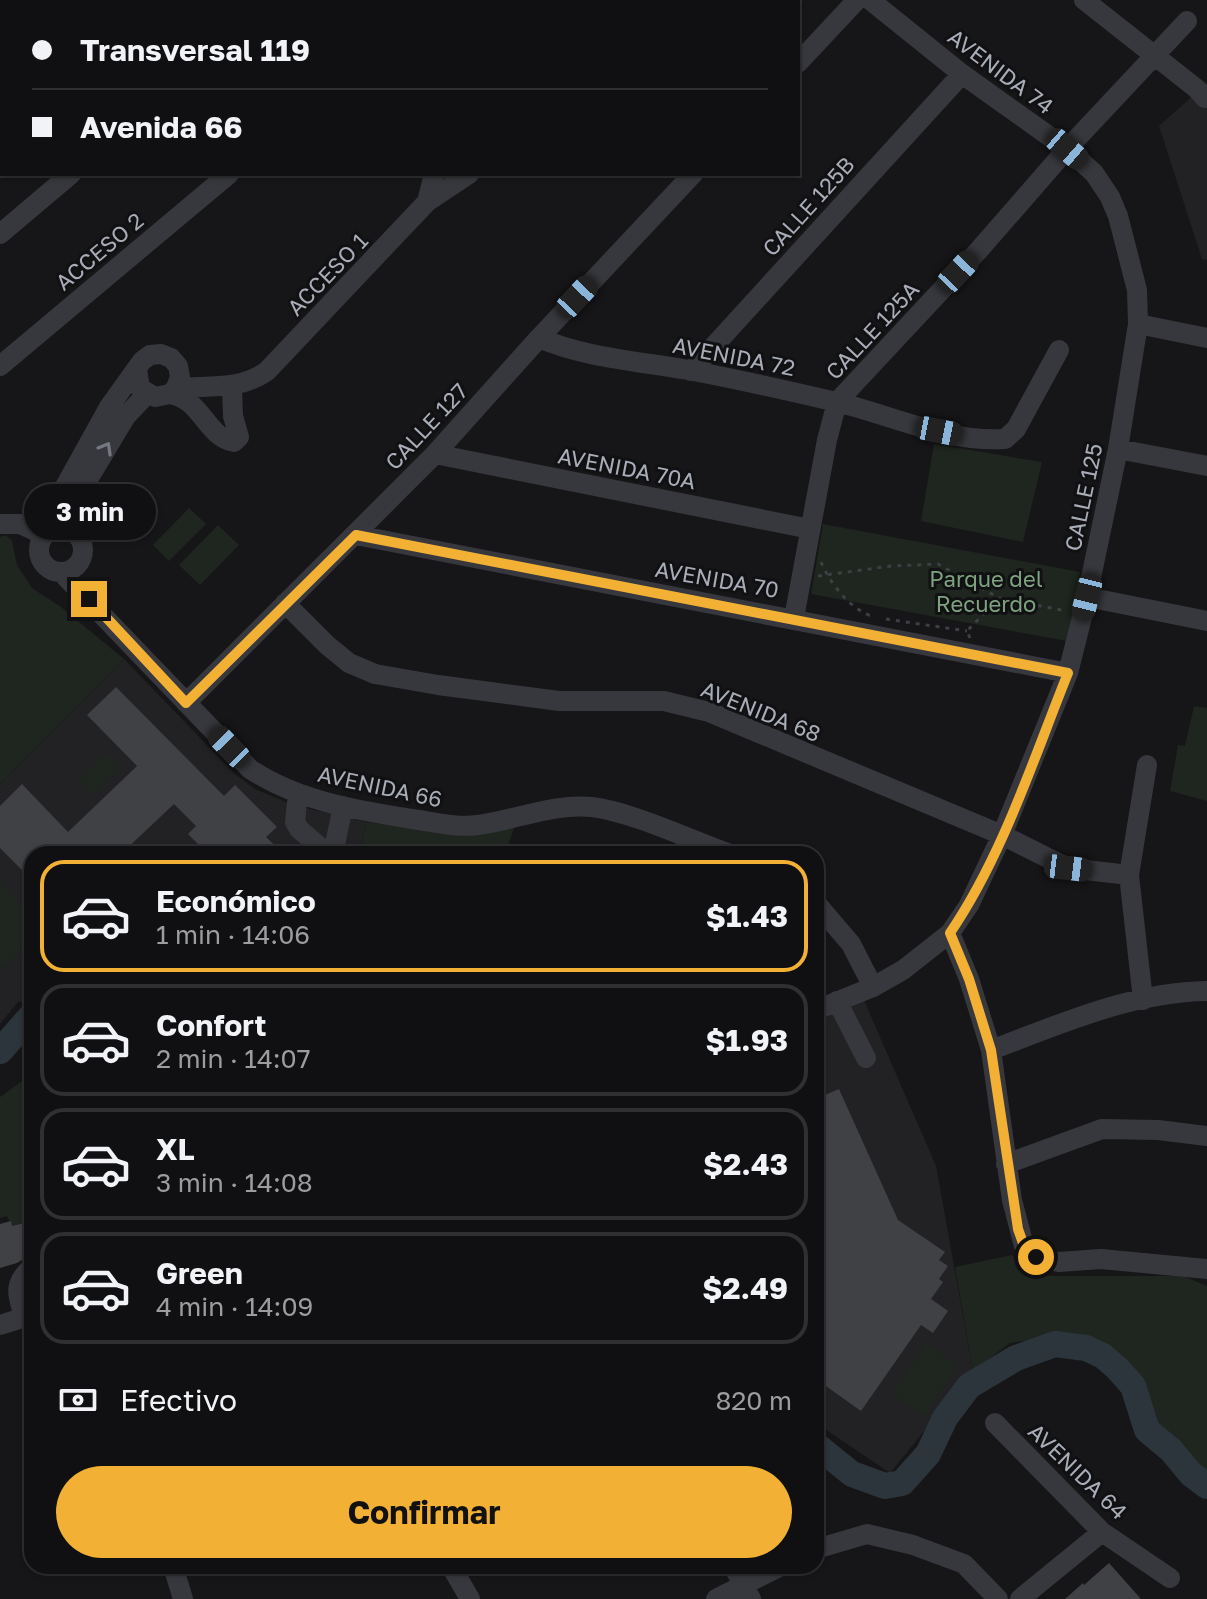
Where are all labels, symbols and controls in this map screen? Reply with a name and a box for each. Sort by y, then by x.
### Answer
street label: AVENIDA 74 [943,23,1059,119]
text: Transversal 119 [80,32,310,68]
text: Avenida 66 [80,109,243,145]
car [1041,124,1093,174]
street label: CALLE 125B [756,151,860,261]
street label: ACCESO 2 [50,207,148,295]
street label: ACCESO 1 [281,227,373,321]
car [933,246,983,298]
car [552,271,602,323]
street label: CALLE 125A [820,275,924,385]
street label: AVENIDA 72 [670,331,798,381]
street label: CALLE 127 [379,377,473,475]
car [913,415,965,447]
street label: AVENIDA 70A [556,441,698,495]
street label: CALLE 125 [1058,441,1108,553]
one-way arrow [96,442,112,457]
callout: 3 min [23,483,155,539]
text: 3 min [56,496,124,527]
street label: AVENIDA 70 [653,555,781,603]
park label: Parque del Recuerdo [929,565,1043,617]
car [1070,571,1104,623]
route end [71,581,107,617]
street label: AVENIDA 68 [697,675,825,747]
car [204,721,254,773]
street label: AVENIDA 66 [315,760,445,812]
car [1043,853,1093,883]
icon: car [60,880,132,952]
text: Económico [156,883,316,919]
text: $1.43 [706,898,788,934]
text: 1 min · 14:06 [156,919,310,950]
icon: car [60,1004,132,1076]
text: Confort [156,1007,267,1043]
text: $1.93 [706,1022,788,1058]
text: 2 min · 14:07 [156,1043,311,1074]
icon: car [60,1128,132,1200]
text: XL [156,1131,195,1167]
text: $2.43 [703,1146,788,1182]
text: 3 min · 14:08 [156,1167,313,1198]
route start [1018,1239,1054,1275]
icon: car [60,1252,132,1324]
text: Green [156,1255,243,1291]
text: $2.49 [702,1270,788,1306]
text: 4 min · 14:09 [156,1291,313,1322]
icon: cash [56,1378,100,1422]
text: Efectivo [120,1382,237,1418]
text: 820 m [715,1385,792,1416]
street label: AVENIDA 64 [1023,1417,1133,1525]
button: Confirmar [56,1466,792,1558]

